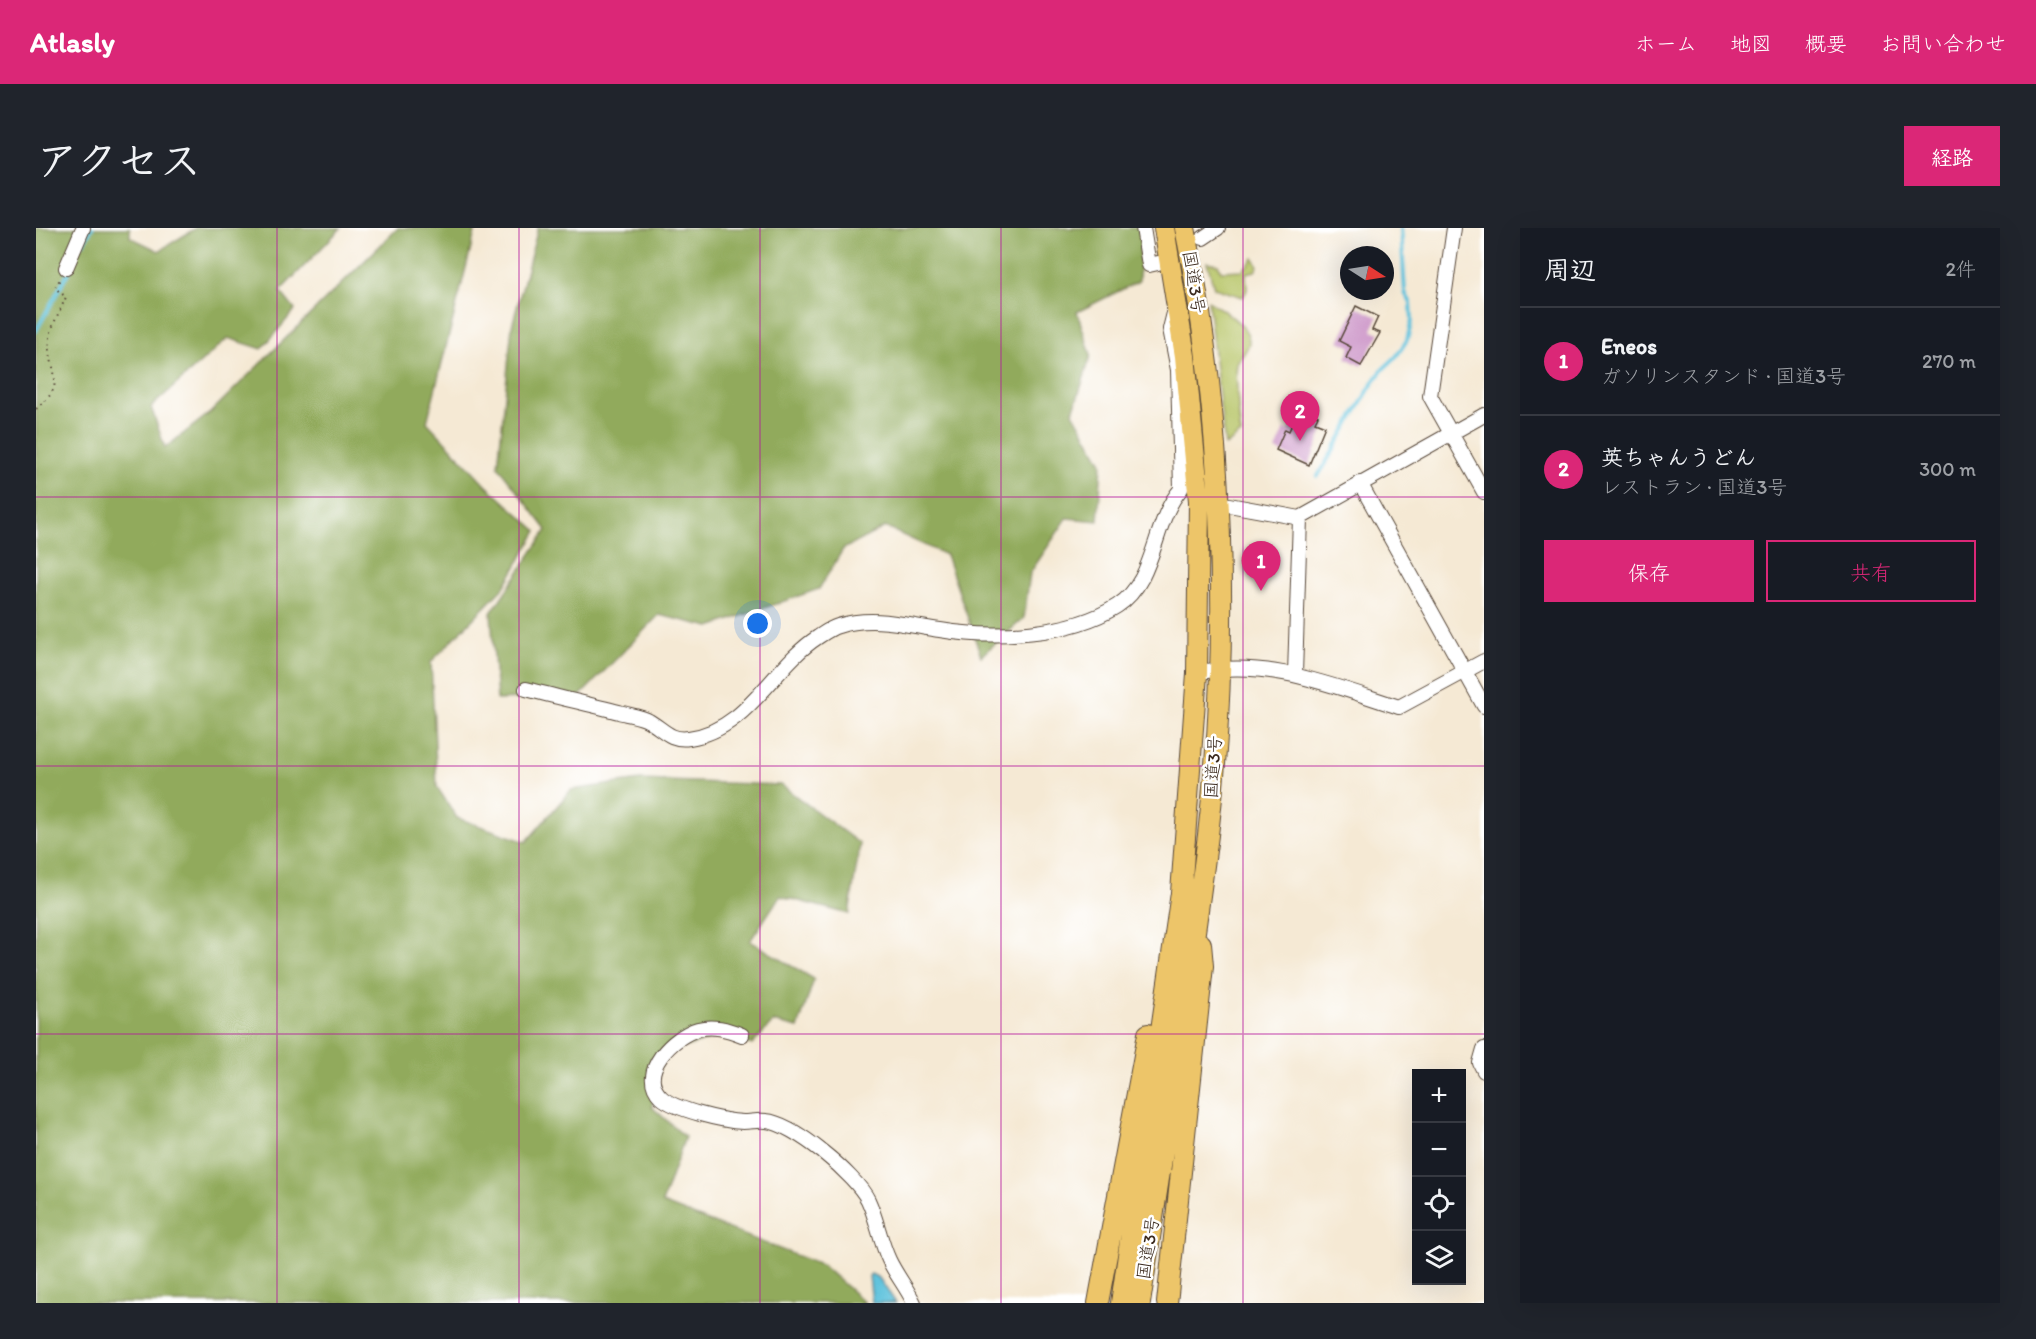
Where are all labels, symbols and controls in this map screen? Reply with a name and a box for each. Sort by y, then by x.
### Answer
text: Atlasly [30,25,115,59]
text: ホーム [1635,31,1697,56]
text: 地図 [1730,31,1772,56]
text: 概要 [1805,31,1847,56]
text: お問い合わせ [1880,31,2006,56]
button: 経路 [1904,126,2000,186]
text: アクセス [36,135,201,186]
north arrow [1340,246,1394,300]
street label: 国道3号 [1178,249,1210,315]
text: 周辺 [1544,254,1596,286]
text: 2件 [1945,257,1976,281]
text: Eneos [1601,333,1657,360]
text: 1 [1559,349,1568,373]
text: 270 m [1922,349,1976,373]
text: ガソリンスタンド · 国道3号 [1601,364,1846,388]
pin: 2 [1280,392,1320,441]
text: 英ちゃんうどん [1601,444,1756,471]
text: 2 [1558,457,1569,481]
text: 300 m [1919,457,1976,481]
text: レストラン · 国道3号 [1601,475,1787,499]
button: 保存 [1544,540,1754,602]
button: 共有 [1766,540,1976,602]
pin: 1 [1242,542,1280,591]
your location [743,609,772,638]
street label: 国道3号 [1200,734,1226,800]
map controls [1412,1069,1466,1285]
button: + [1412,1069,1466,1123]
button: − [1412,1123,1466,1177]
button: locate [1412,1177,1466,1231]
street label: 国道3号 [1132,1215,1164,1281]
button: layers [1412,1231,1466,1285]

